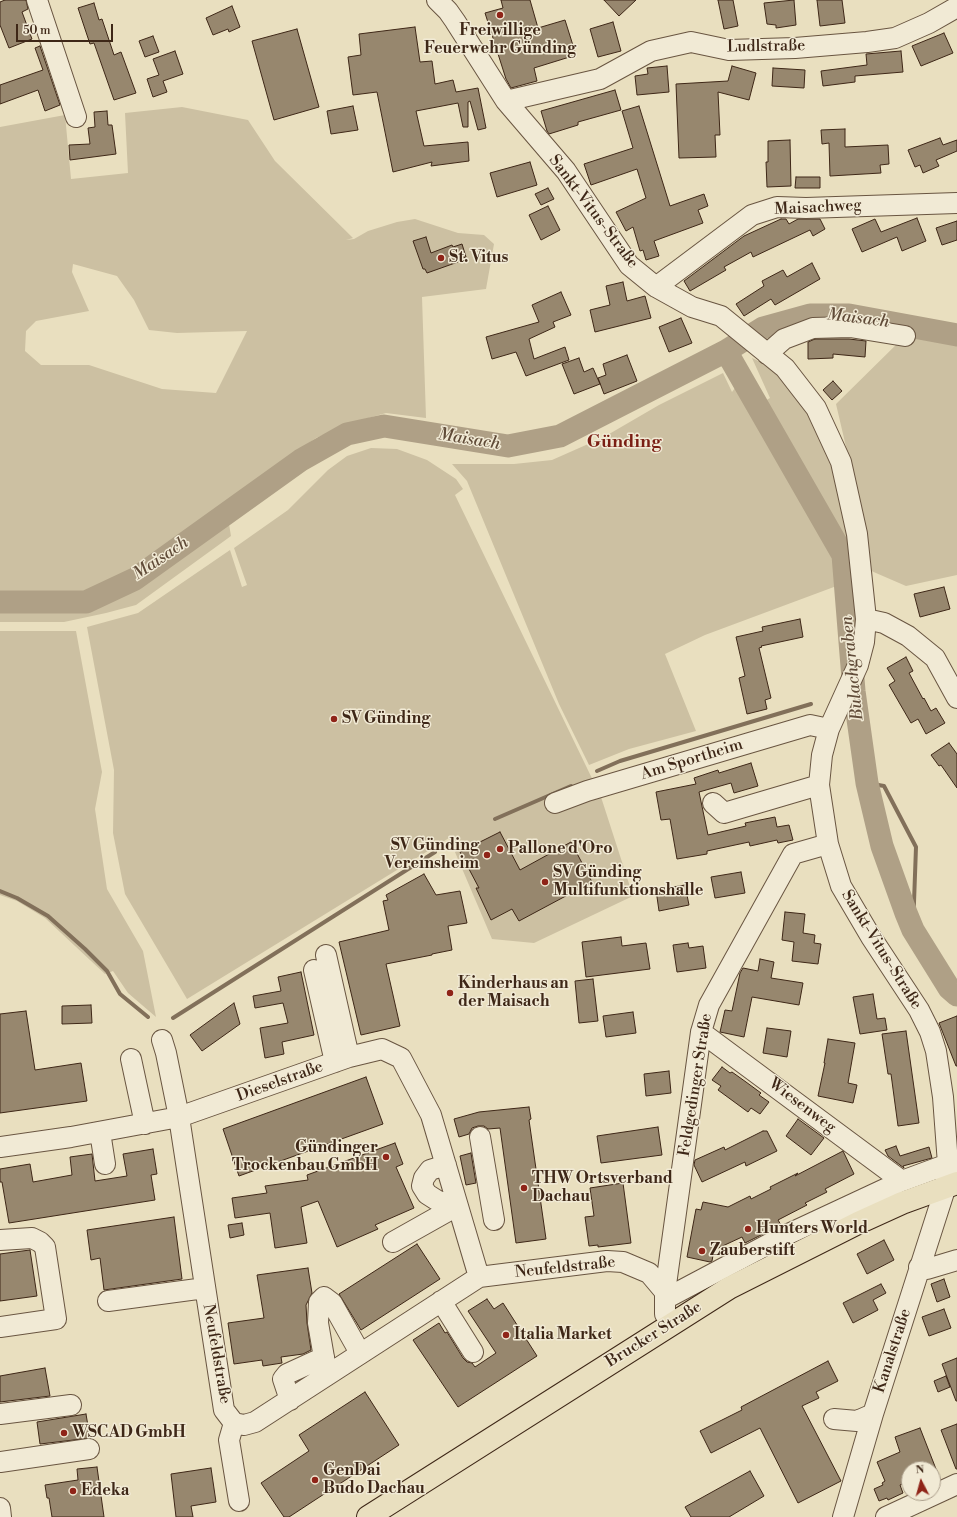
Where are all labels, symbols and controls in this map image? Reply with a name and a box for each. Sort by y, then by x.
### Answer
marker: Freiwillige Feuerwehr Günding [495,10,505,20]
scale bar [18,16,115,42]
place label: Freiwillige Feuerwehr Günding [424,21,576,59]
text: 50 m [23,23,51,38]
street label: Ludlstraße [727,37,805,57]
street label: Sankt-Vitus-Straße [544,152,642,272]
street label: Maisachweg [774,196,862,220]
place label: St. Vitus [449,248,508,268]
marker: St. Vitus [436,253,446,263]
water label: Maisach [826,305,890,333]
water label: Maisach [436,425,502,455]
district label: Günding [587,432,661,454]
water label: Maisach [129,533,193,585]
water label: Bulachgraben [837,615,869,721]
place label: SV Günding [342,709,430,729]
marker: SV Günding [329,714,339,724]
street label: Am Sportheim [639,735,745,785]
place label: SV Günding Vereinsheim [384,836,479,874]
place label: Pallone d'Oro [508,839,613,859]
marker: Pallone d'Oro [495,844,505,854]
marker: SV Günding Vereinsheim [482,850,492,860]
place label: SV Günding Multifunktionshalle [553,863,703,901]
marker: SV Günding Multifunktionshalle [540,877,550,887]
street label: Sankt-Vitus-Straße [837,887,925,1013]
place label: Kinderhaus an der Maisach [458,974,569,1012]
marker: Kinderhaus an der Maisach [445,988,455,998]
street label: Feldgedinger Straße [675,1012,717,1158]
street label: Dieselstraße [234,1058,326,1106]
street label: Wiesenweg [765,1075,839,1137]
place label: Gündinger Trockenbau GmbH [232,1138,378,1176]
marker: Gündinger Trockenbau GmbH [381,1152,391,1162]
place label: THW Ortsverband Dachau [532,1169,673,1207]
marker: THW Ortsverband Dachau [519,1183,529,1193]
place label: Hunters World [756,1219,868,1239]
marker: Hunters World [743,1224,753,1234]
place label: Zauberstift [710,1241,795,1261]
marker: Zauberstift [697,1246,707,1256]
street label: Neufeldstraße [514,1253,616,1283]
street label: Brucker Straße [603,1298,705,1372]
street label: Neufeldstraße [198,1303,234,1405]
street label: Kanalstraße [870,1306,916,1396]
place label: Italia Market [514,1325,612,1345]
marker: Italia Market [501,1330,511,1340]
place label: WSCAD GmbH [72,1423,186,1443]
marker: WSCAD GmbH [59,1428,69,1438]
place label: GenDai Budo Dachau [323,1461,425,1499]
north arrow [901,1461,941,1501]
text: N [915,1463,925,1477]
marker: GenDai Budo Dachau [310,1475,320,1485]
place label: Edeka [81,1481,130,1501]
marker: Edeka [68,1486,78,1496]

